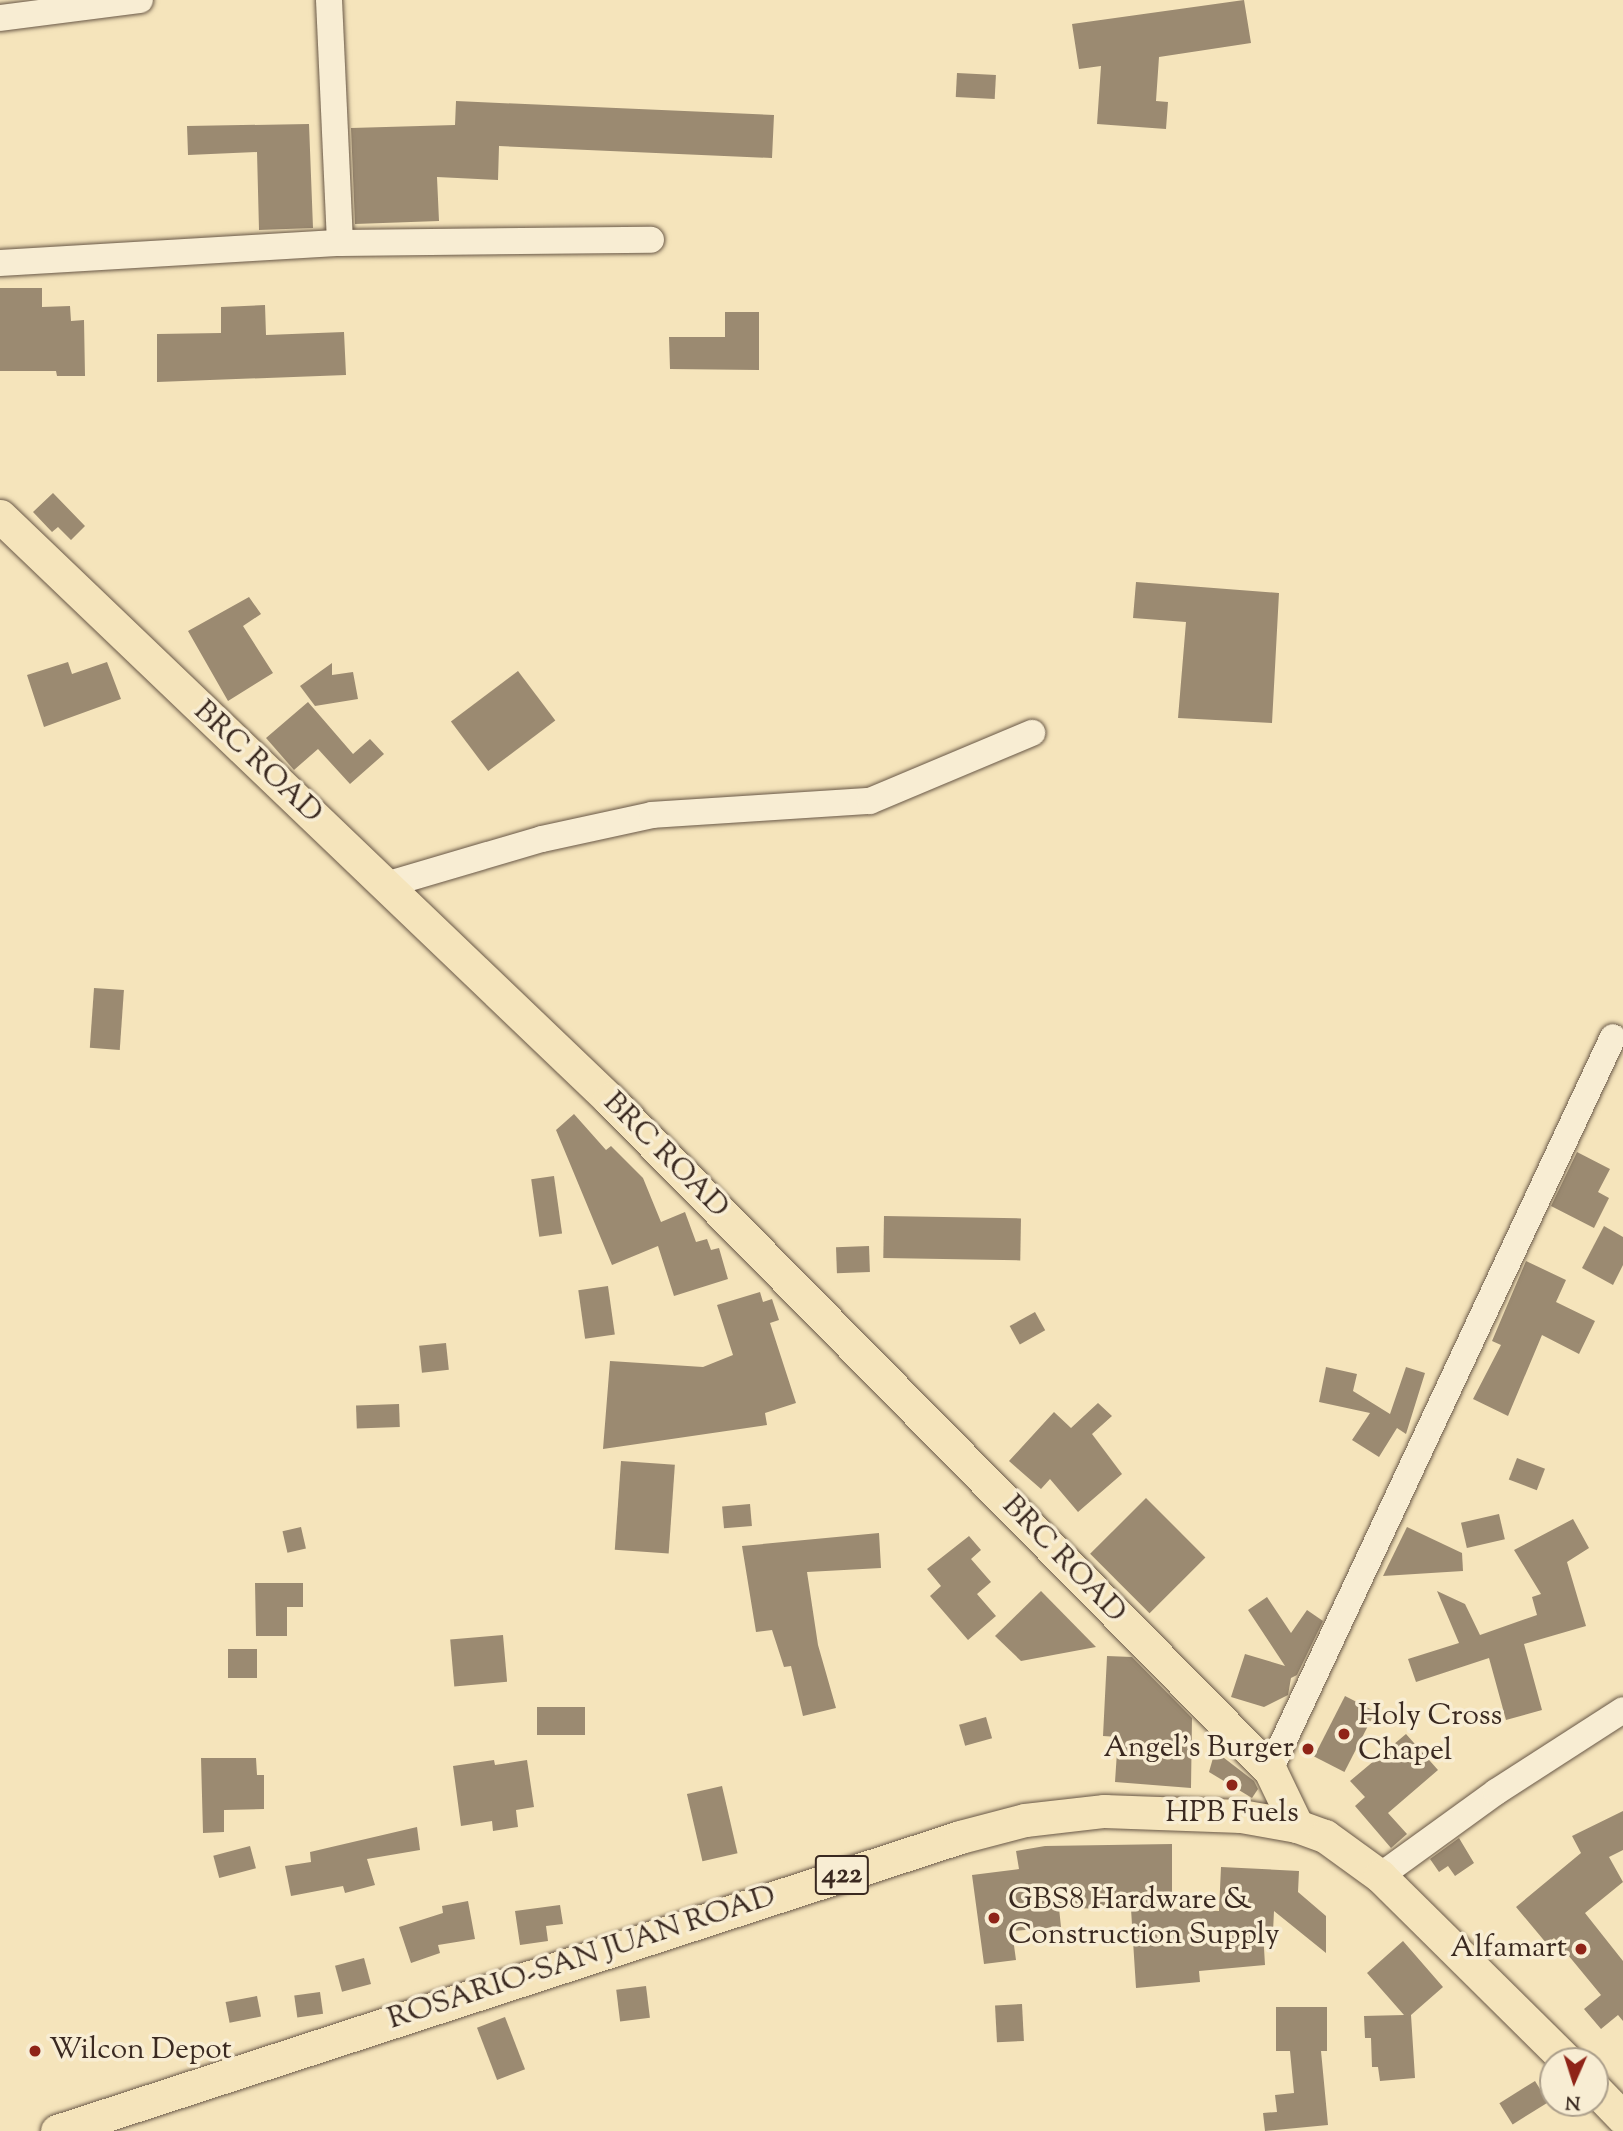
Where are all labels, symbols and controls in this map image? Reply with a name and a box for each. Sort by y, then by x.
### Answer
street label: BRC ROAD [185,694,329,832]
street label: BRC ROAD [595,1086,735,1226]
street label: BRC ROAD [993,1489,1133,1631]
place label: Holy Cross Chapel [1358,1699,1502,1770]
marker: Holy Cross Chapel [1336,1726,1352,1742]
place label: Angel's Burger [1103,1731,1294,1767]
marker: Angel's Burger [1300,1741,1316,1757]
marker: HPB Fuels [1224,1777,1240,1793]
place label: HPB Fuels [1165,1796,1299,1832]
road number: 422 [814,1850,870,1899]
street label: ROSARIO-SAN JUAN ROAD [384,1879,780,2039]
place label: GBS8 Hardware & Construction Supply [1008,1883,1280,1954]
marker: GBS8 Hardware & Construction Supply [986,1910,1002,1926]
place label: Alfamart [1450,1931,1567,1967]
marker: Alfamart [1573,1941,1589,1957]
place label: Wilcon Depot [49,2033,232,2069]
marker: Wilcon Depot [27,2043,43,2059]
north arrow [1539,2047,1609,2117]
text: N [1565,2088,1581,2115]

